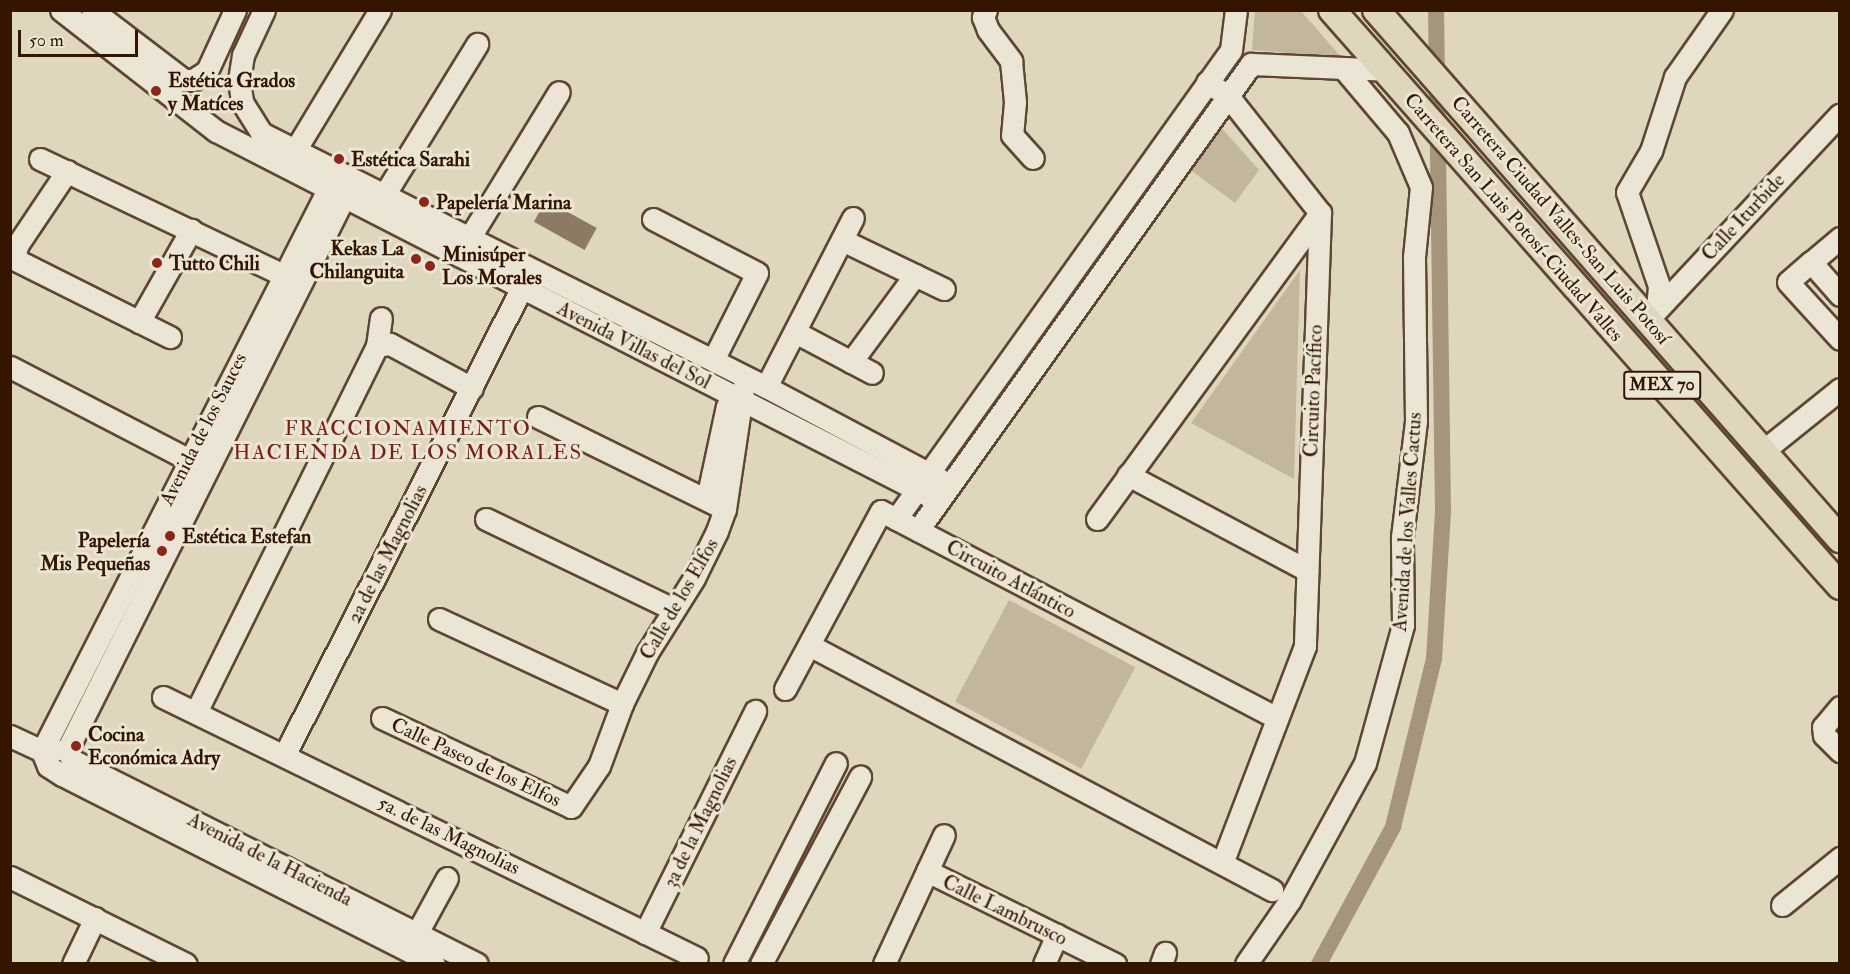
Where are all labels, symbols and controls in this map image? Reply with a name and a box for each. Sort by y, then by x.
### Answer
scale bar [21,18,141,56]
text: 50 m [29,29,64,52]
place label: Estética Grados y Matíces [168,68,295,115]
marker: Estética Grados y Matíces [149,84,163,98]
street label: Carretera San Luis Potosí-Ciudad Valles [1399,88,1629,346]
street label: Carretera Ciudad Valles-San Luis Potosí [1446,91,1676,349]
place label: Estética Sarahi [351,147,470,171]
marker: Estética Sarahi [332,152,346,166]
street label: Calle Iturbide [1696,168,1790,266]
place label: Papelería Marina [436,190,571,214]
marker: Papelería Marina [417,195,431,209]
place label: Kekas La Chilanguita [310,236,404,283]
place label: Minisúper Los Morales [442,243,542,290]
place label: Tutto Chili [169,251,260,275]
marker: Kekas La Chilanguita [409,252,423,266]
marker: Tutto Chili [150,256,164,270]
marker: Minisúper Los Morales [423,259,437,273]
street label: Avenida Villas del Sol [553,296,715,394]
street label: Circuito Pacífico [1299,324,1327,458]
street label: Avenida de los Sauces [154,349,252,509]
road number: MEX 70 [1623,370,1701,400]
street label: Avenida de los Valles Cactus [1387,412,1427,632]
district label: FRACCIONAMIENTO HACIENDA DE LOS MORALES [233,416,583,466]
street label: 2a de las Magnolias [342,481,432,627]
place label: Estética Estefan [182,524,311,548]
place label: Papelería Mis Pequeñas [40,528,150,575]
marker: Estética Estefan [163,529,177,543]
street label: Calle de los Elfos [635,534,723,664]
street label: Circuito Atlántico [942,535,1080,623]
marker: Papelería Mis Pequeñas [155,544,169,558]
street label: Calle Paseo de los Elfos [387,712,565,812]
place label: Cocina Económica Adry [88,722,220,769]
marker: Cocina Económica Adry [69,739,83,753]
street label: 3a de la Magnolias [658,753,742,891]
street label: 5a. de las Magnolias [374,790,524,880]
street label: Avenida de la Hacienda [184,807,356,911]
street label: Calle Lambrusco [939,869,1071,951]

